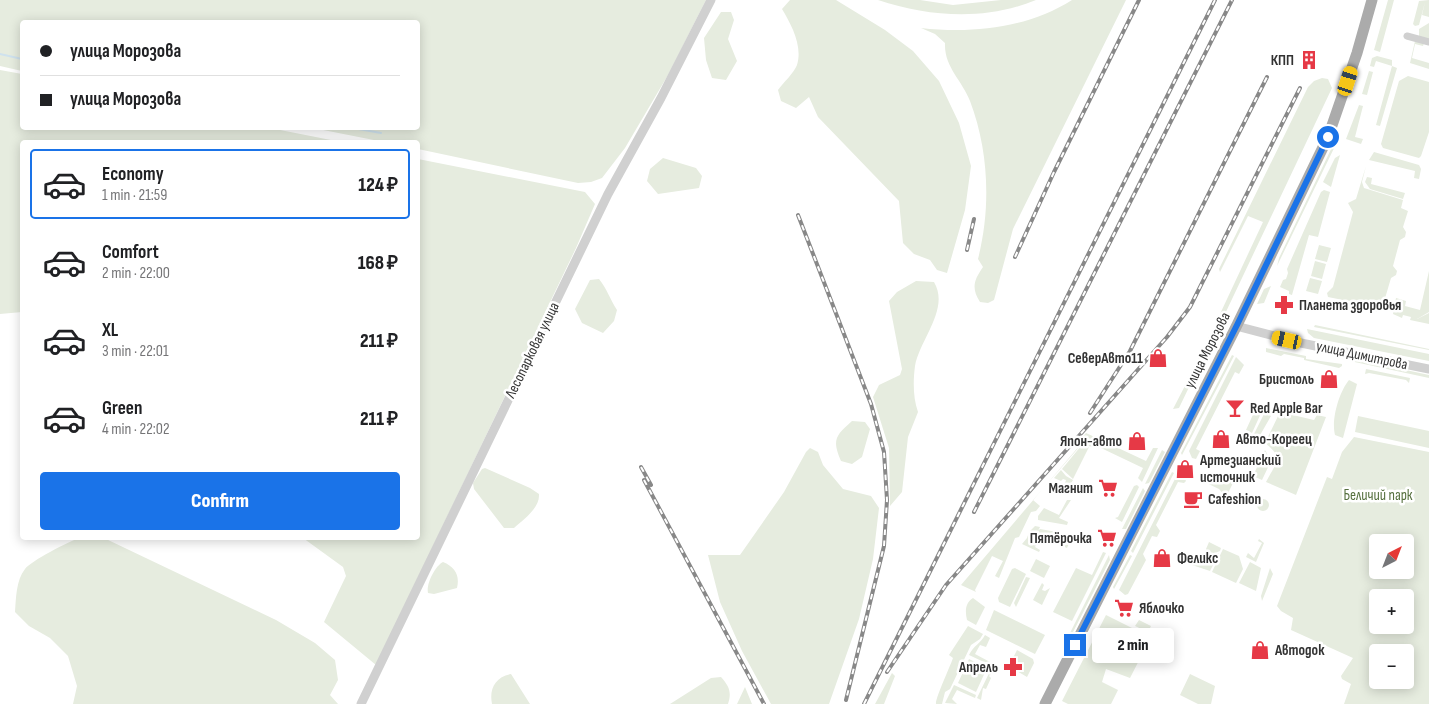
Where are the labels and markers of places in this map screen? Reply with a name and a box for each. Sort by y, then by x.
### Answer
building icon: КПП [1298,49,1320,71]
place label: КПП [1271,51,1294,70]
pharmacy icon: Планета здоровья [1273,294,1295,316]
place label: Планета здоровья [1299,296,1401,315]
shop icon: СеверАвто11 [1147,347,1169,369]
place label: СеверАвто11 [1068,349,1143,368]
shop icon: Бристоль [1318,368,1340,390]
place label: Бристоль [1259,370,1314,389]
bar icon: Red Apple Bar [1224,397,1246,419]
place label: Red Apple Bar [1250,399,1323,418]
shop icon: Авто-Кореец [1210,428,1232,450]
shop icon: Япон-авто [1126,430,1148,452]
place label: Авто-Кореец [1235,430,1312,449]
place label: Япон-авто [1060,432,1122,451]
place label: Артезианский источник [1199,451,1281,487]
shop icon: Артезианский источник [1174,458,1196,480]
supermarket icon: Магнит [1097,477,1119,499]
place label: Магнит [1048,479,1093,498]
cafe icon: Cafeshion [1182,488,1204,510]
place label: Cafeshion [1208,490,1261,509]
supermarket icon: Пятёрочка [1096,527,1118,549]
place label: Пятёрочка [1030,529,1092,548]
shop icon: Феликс [1151,547,1173,569]
place label: Феликс [1177,549,1218,568]
supermarket icon: Яблочко [1113,597,1135,619]
place label: Яблочко [1139,599,1184,618]
shop icon: Автодок [1249,639,1271,661]
place label: Автодок [1274,641,1325,660]
pharmacy icon: Апрель [1002,656,1024,678]
place label: Апрель [958,658,998,677]

